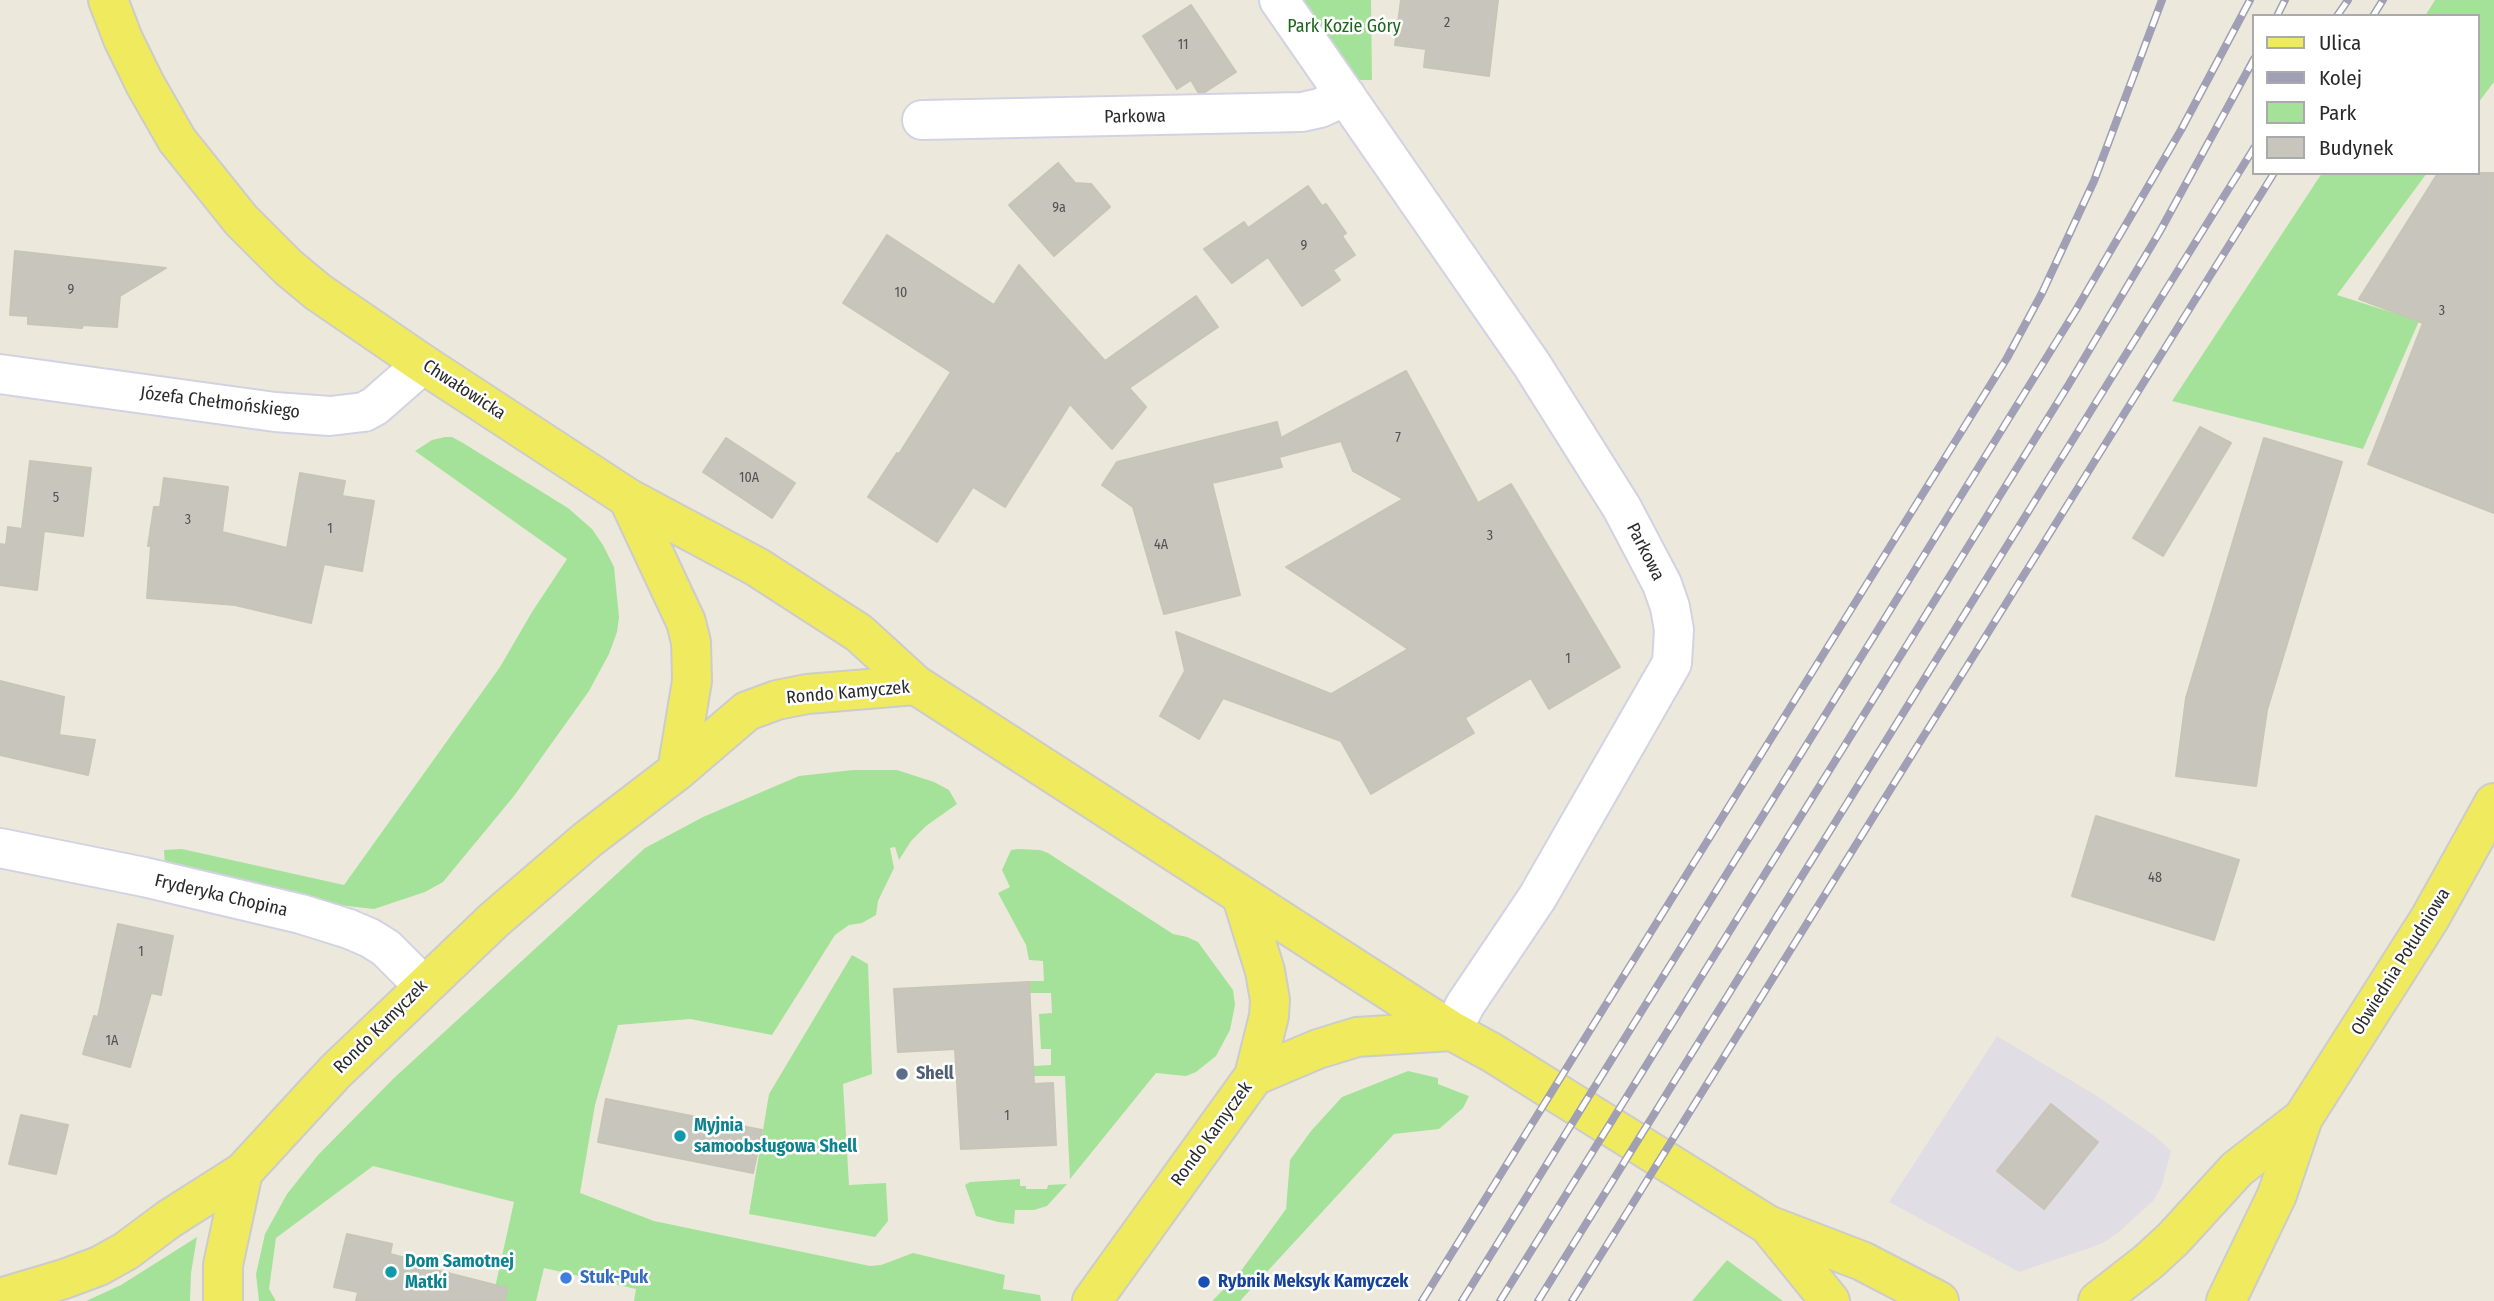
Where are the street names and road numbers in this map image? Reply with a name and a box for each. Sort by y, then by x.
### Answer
street label: Parkowa [1104,106,1166,128]
street label: Chwałowicka [419,355,509,425]
street label: Józefa Chełmońskiego [139,382,301,424]
street label: Parkowa [1621,520,1669,584]
street label: Rondo Kamyczek [785,677,911,709]
street label: Fryderyka Chopina [152,870,290,922]
street label: Obwiednia Południowa [2347,884,2455,1040]
street label: Rondo Kamyczek [330,976,432,1078]
street label: Rondo Kamyczek [1167,1078,1257,1190]

